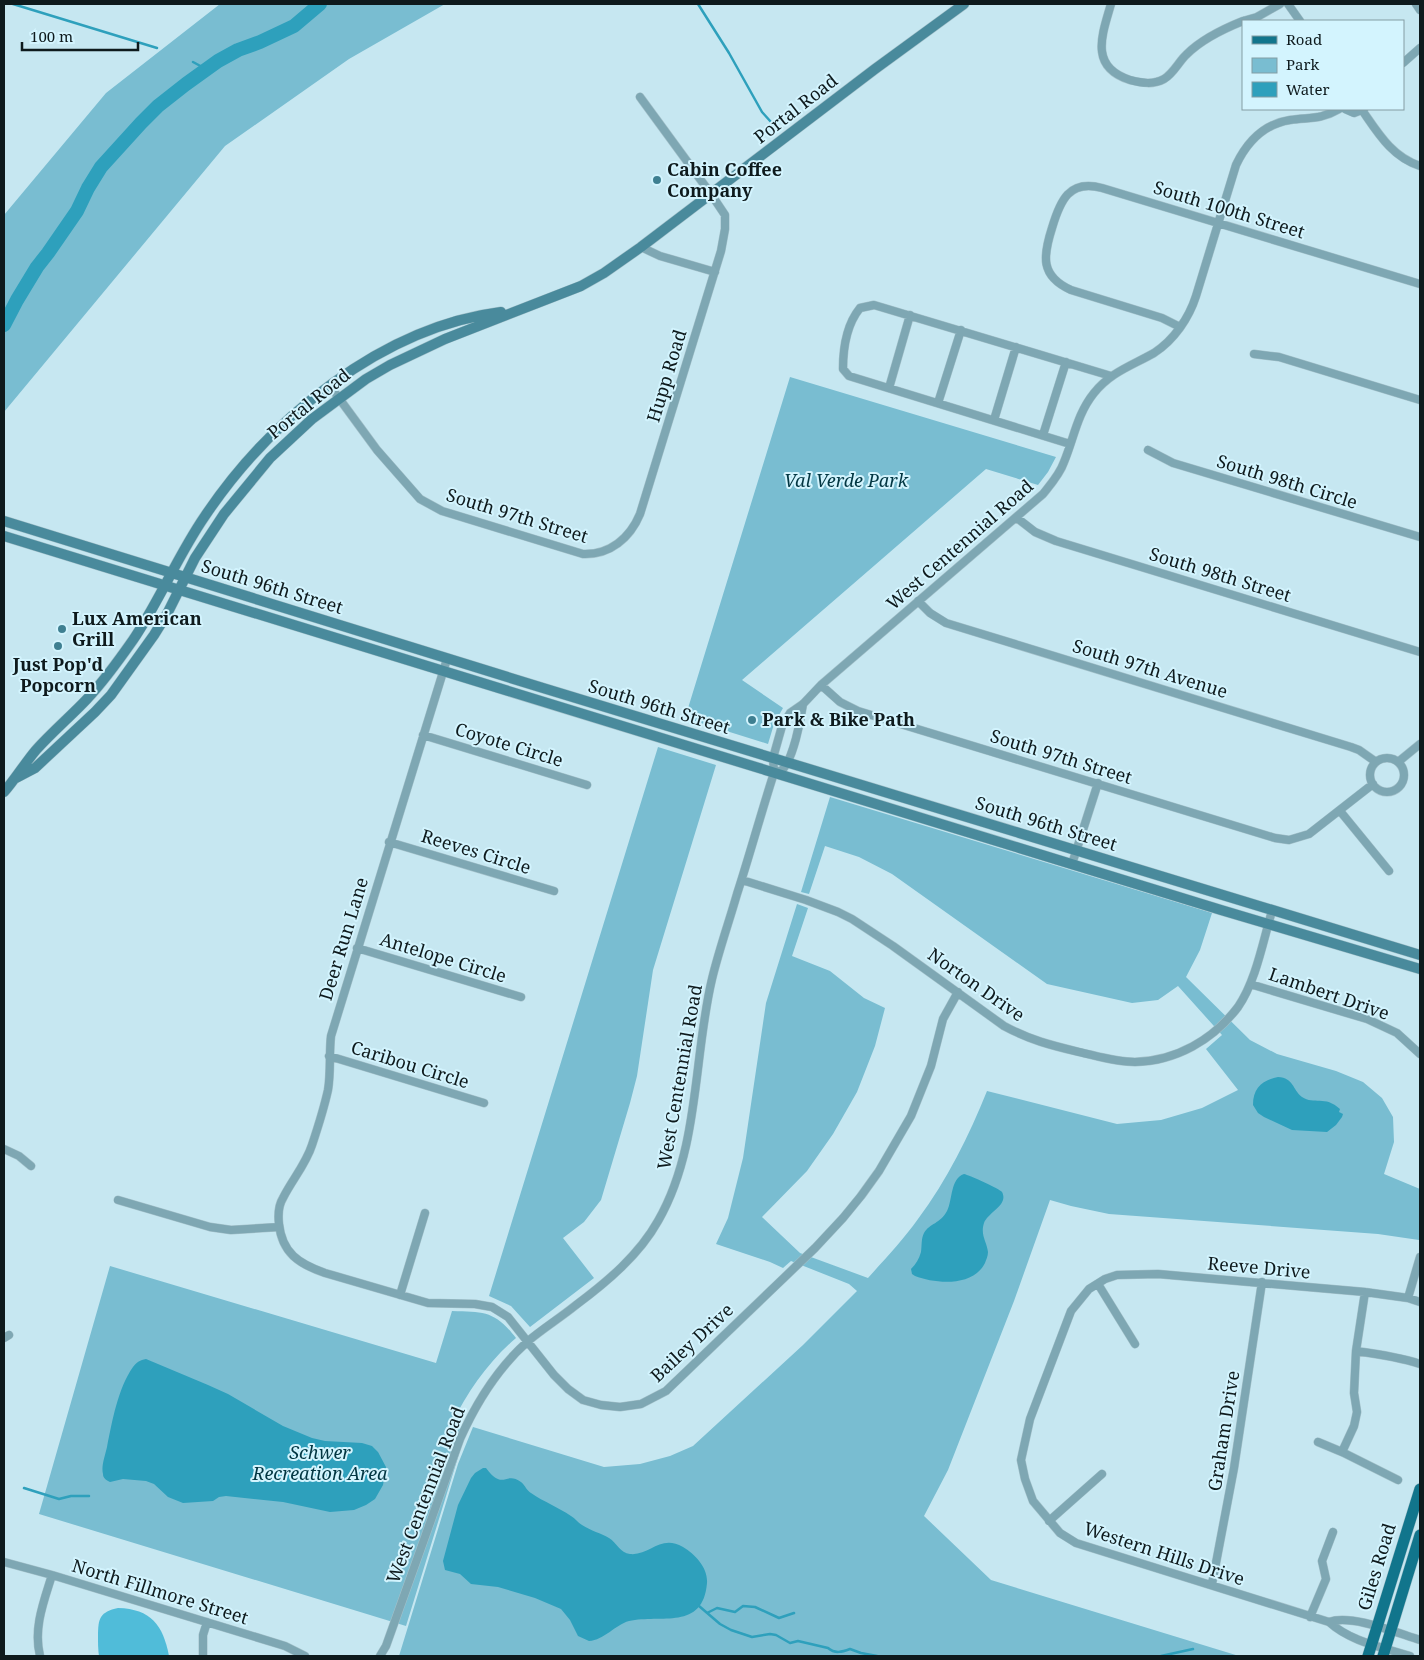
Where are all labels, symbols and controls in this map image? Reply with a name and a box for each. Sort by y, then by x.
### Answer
scale bar [22,20,139,52]
legend [1242,20,1404,110]
text: 100 m [30,26,73,46]
text: Road [1286,29,1322,49]
text: Park [1286,54,1320,74]
street label: Portal Road [749,68,842,148]
text: Water [1286,79,1329,99]
place label: Cabin Coffee Company [667,157,782,202]
marker: Cabin Coffee Company [651,174,663,186]
street label: South 100th Street [1151,175,1308,243]
street label: Hupp Road [641,326,692,425]
street label: Portal Road [262,362,355,444]
street label: South 98th Circle [1214,448,1361,514]
park label: Val Verde Park [784,468,909,492]
street label: West Centennial Road [881,474,1038,615]
street label: South 97th Street [444,482,591,548]
street label: South 98th Street [1147,541,1294,607]
street label: South 96th Street [199,553,346,619]
place label: Lux American Grill [72,606,202,651]
marker: Lux American Grill [56,623,68,635]
street label: South 97th Avenue [1070,633,1231,703]
marker: Just Pop'd Popcorn [52,640,64,652]
place label: Just Pop'd Popcorn [12,652,104,697]
street label: South 96th Street [586,673,733,739]
place label: Park & Bike Path [762,707,915,731]
marker: Park & Bike Path [746,714,758,726]
street label: Coyote Circle [452,716,566,772]
street label: South 97th Street [988,723,1135,789]
street label: South 96th Street [973,790,1120,856]
street label: Reeves Circle [419,823,534,879]
street label: Deer Run Lane [313,874,373,1003]
street label: Antelope Circle [377,926,509,988]
street label: Norton Drive [923,942,1030,1026]
street label: Lambert Drive [1266,961,1393,1025]
street label: West Centennial Road [651,982,707,1171]
street label: Caribou Circle [348,1035,472,1093]
street label: Reeve Drive [1207,1251,1312,1283]
street label: Bailey Drive [645,1298,738,1387]
street label: Graham Drive [1202,1369,1244,1493]
street label: West Centennial Road [380,1403,470,1586]
park label: Schwer Recreation Area [252,1440,388,1485]
street label: Western Hills Drive [1081,1516,1248,1590]
street label: Giles Road [1351,1520,1401,1613]
street label: North Fillmore Street [69,1553,251,1629]

